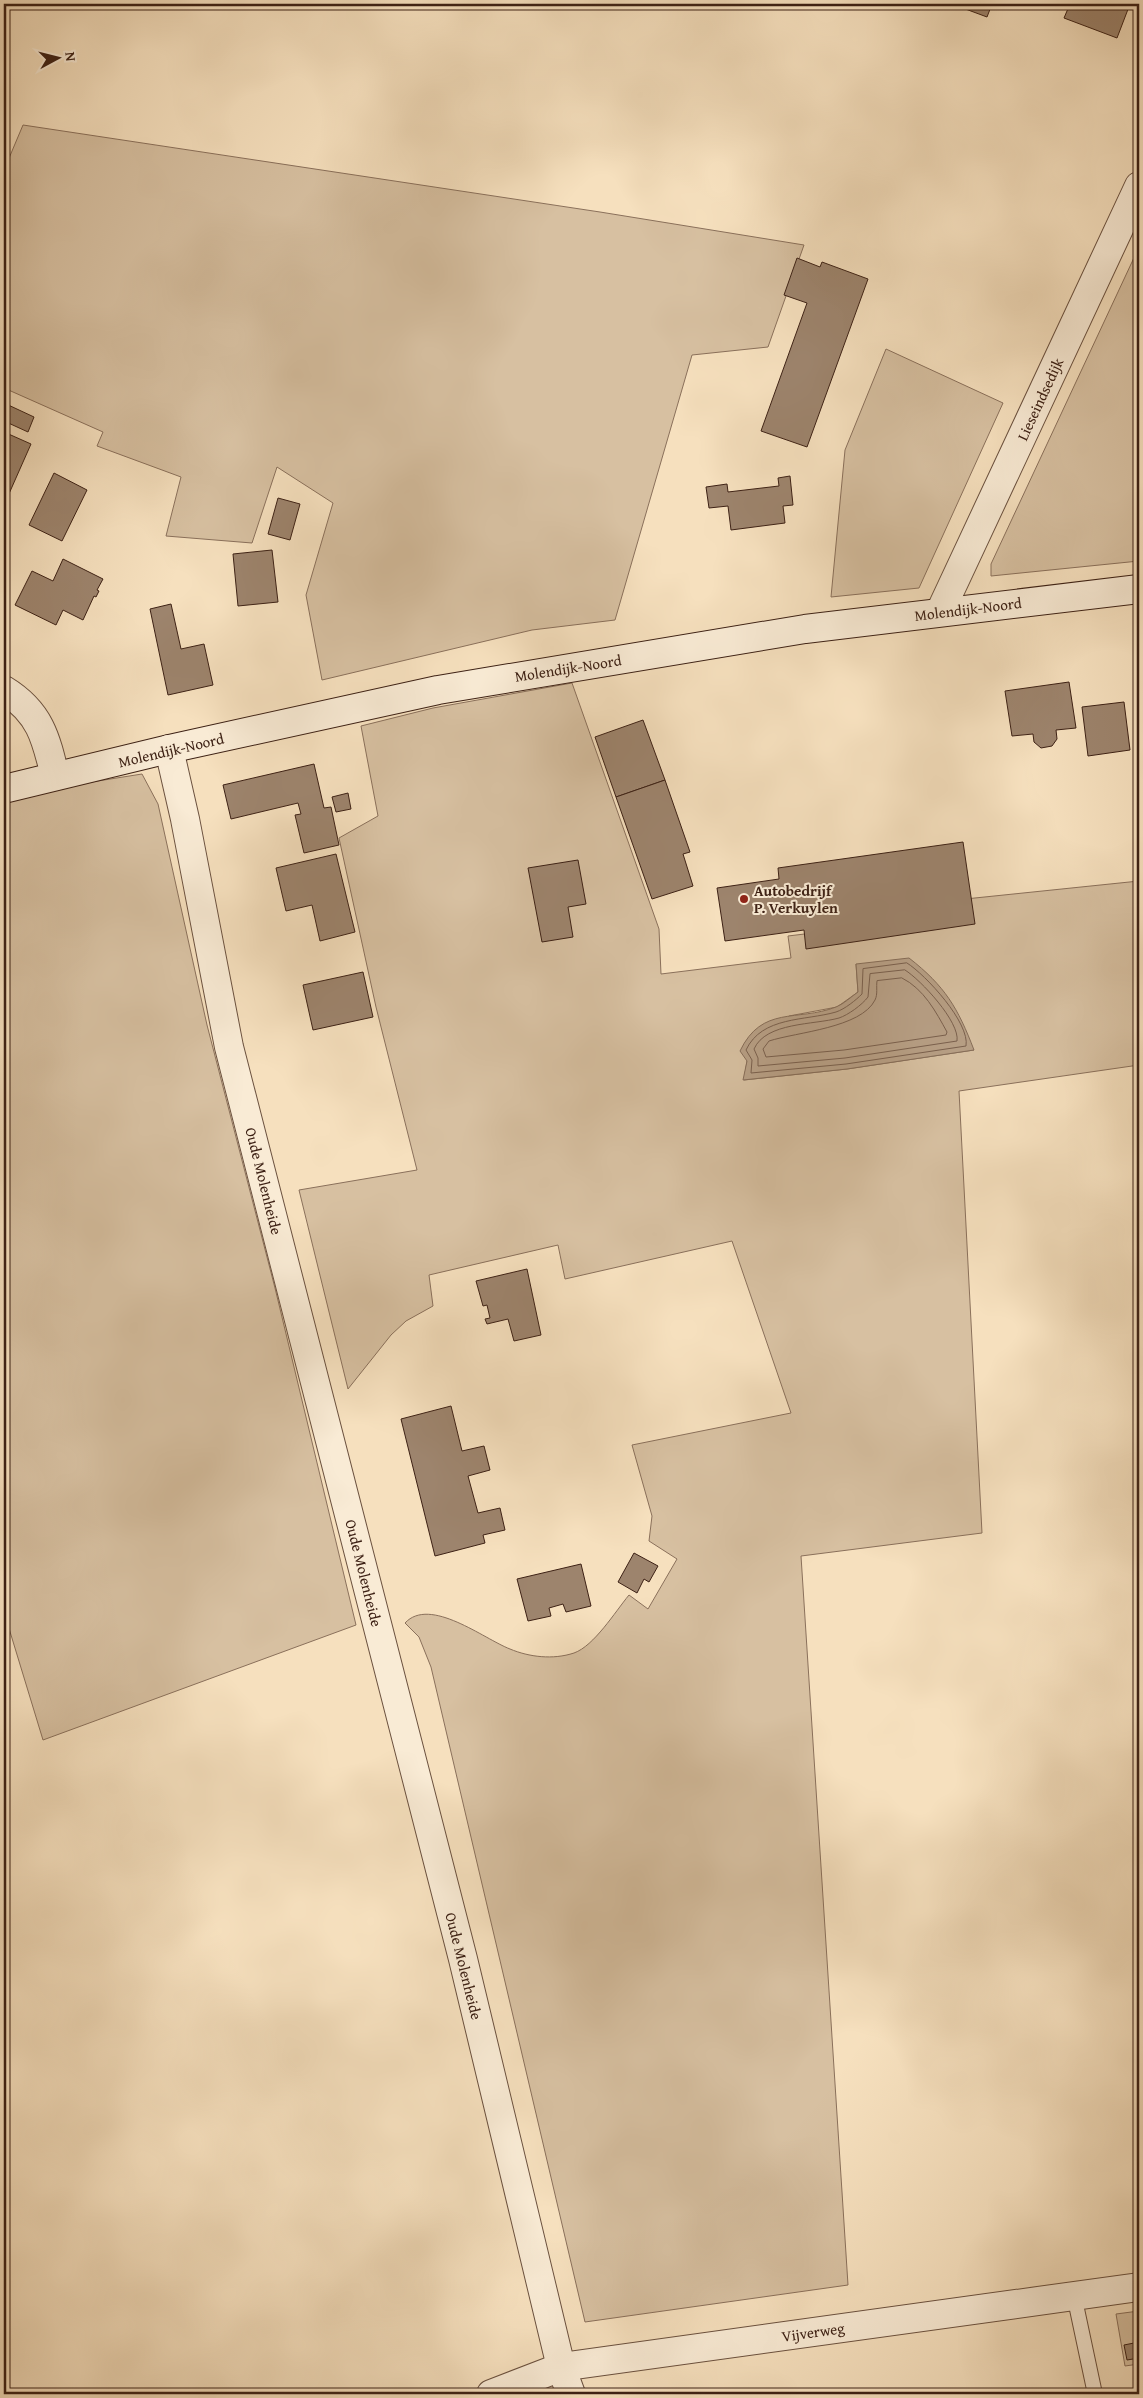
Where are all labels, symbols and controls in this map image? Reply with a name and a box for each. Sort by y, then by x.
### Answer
north arrow [32,32,82,82]
text: N [60,51,81,63]
street label: Lieseindsedijk [1012,354,1068,444]
street label: Molendijk-Noord [913,592,1023,626]
street label: Molendijk-Noord [513,649,623,687]
street label: Molendijk-Noord [116,728,226,772]
place label: Autobedrijf P. Verkuylen [754,880,838,918]
marker: Autobedrijf P. Verkuylen [738,893,750,905]
street label: Oude Molenheide [241,1125,287,1237]
street label: Oude Molenheide [341,1517,387,1629]
street label: Oude Molenheide [441,1910,487,2022]
street label: Vijverweg [780,2317,846,2347]

